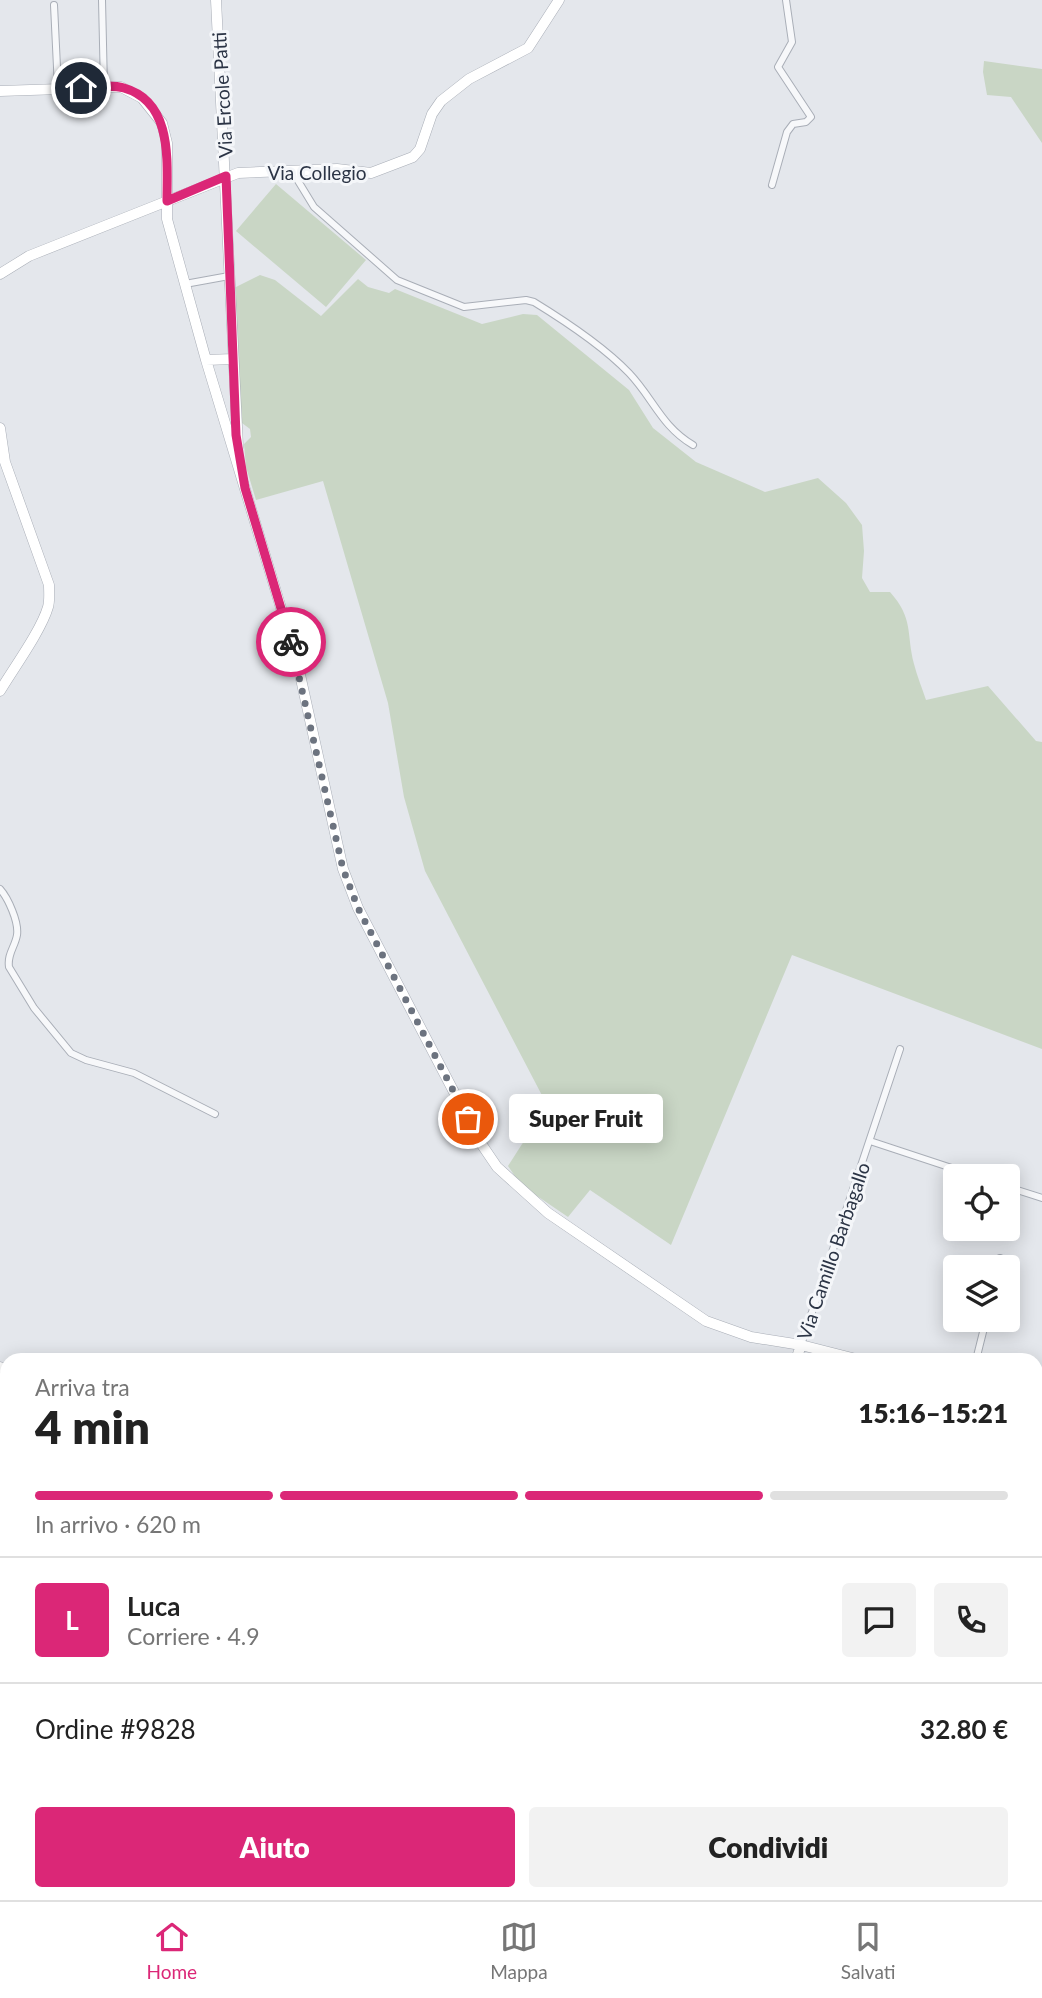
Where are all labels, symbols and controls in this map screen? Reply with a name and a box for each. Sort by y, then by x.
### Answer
street label: Via Ercole Patti [207,31,237,159]
pin [51,58,111,118]
icon: home [62,69,100,107]
street label: Via Collegio [267,161,367,184]
courier [256,607,326,677]
icon: bike [272,623,310,661]
pin [438,1089,498,1149]
callout: Super Fruit [510,1094,664,1144]
icon: bag [449,1100,487,1138]
text: Super Fruit [529,1104,643,1132]
street label: Via Camillo Barbagallo [792,1159,874,1343]
map controls [943,1164,1020,1332]
button: locate [943,1164,1020,1241]
button: layers [943,1255,1020,1332]
text: Arriva tra [35,1373,130,1401]
text: 15:16–15:21 [858,1397,1008,1429]
text: 4 min [35,1399,150,1454]
text: In arrivo · 620 m [35,1510,201,1538]
button: chat [842,1583,916,1657]
button: phone [934,1583,1008,1657]
text: Luca [127,1590,180,1622]
text: L [65,1604,79,1636]
text: Corriere · 4.9 [127,1622,260,1650]
text: Ordine #9828 [35,1713,196,1745]
text: 32.80 € [920,1713,1008,1745]
button: Aiuto [35,1807,515,1887]
button: Condividi [529,1807,1008,1887]
tab: Home [147,1918,197,1983]
tab: Mappa [490,1918,548,1983]
tab: Salvati [841,1918,895,1983]

